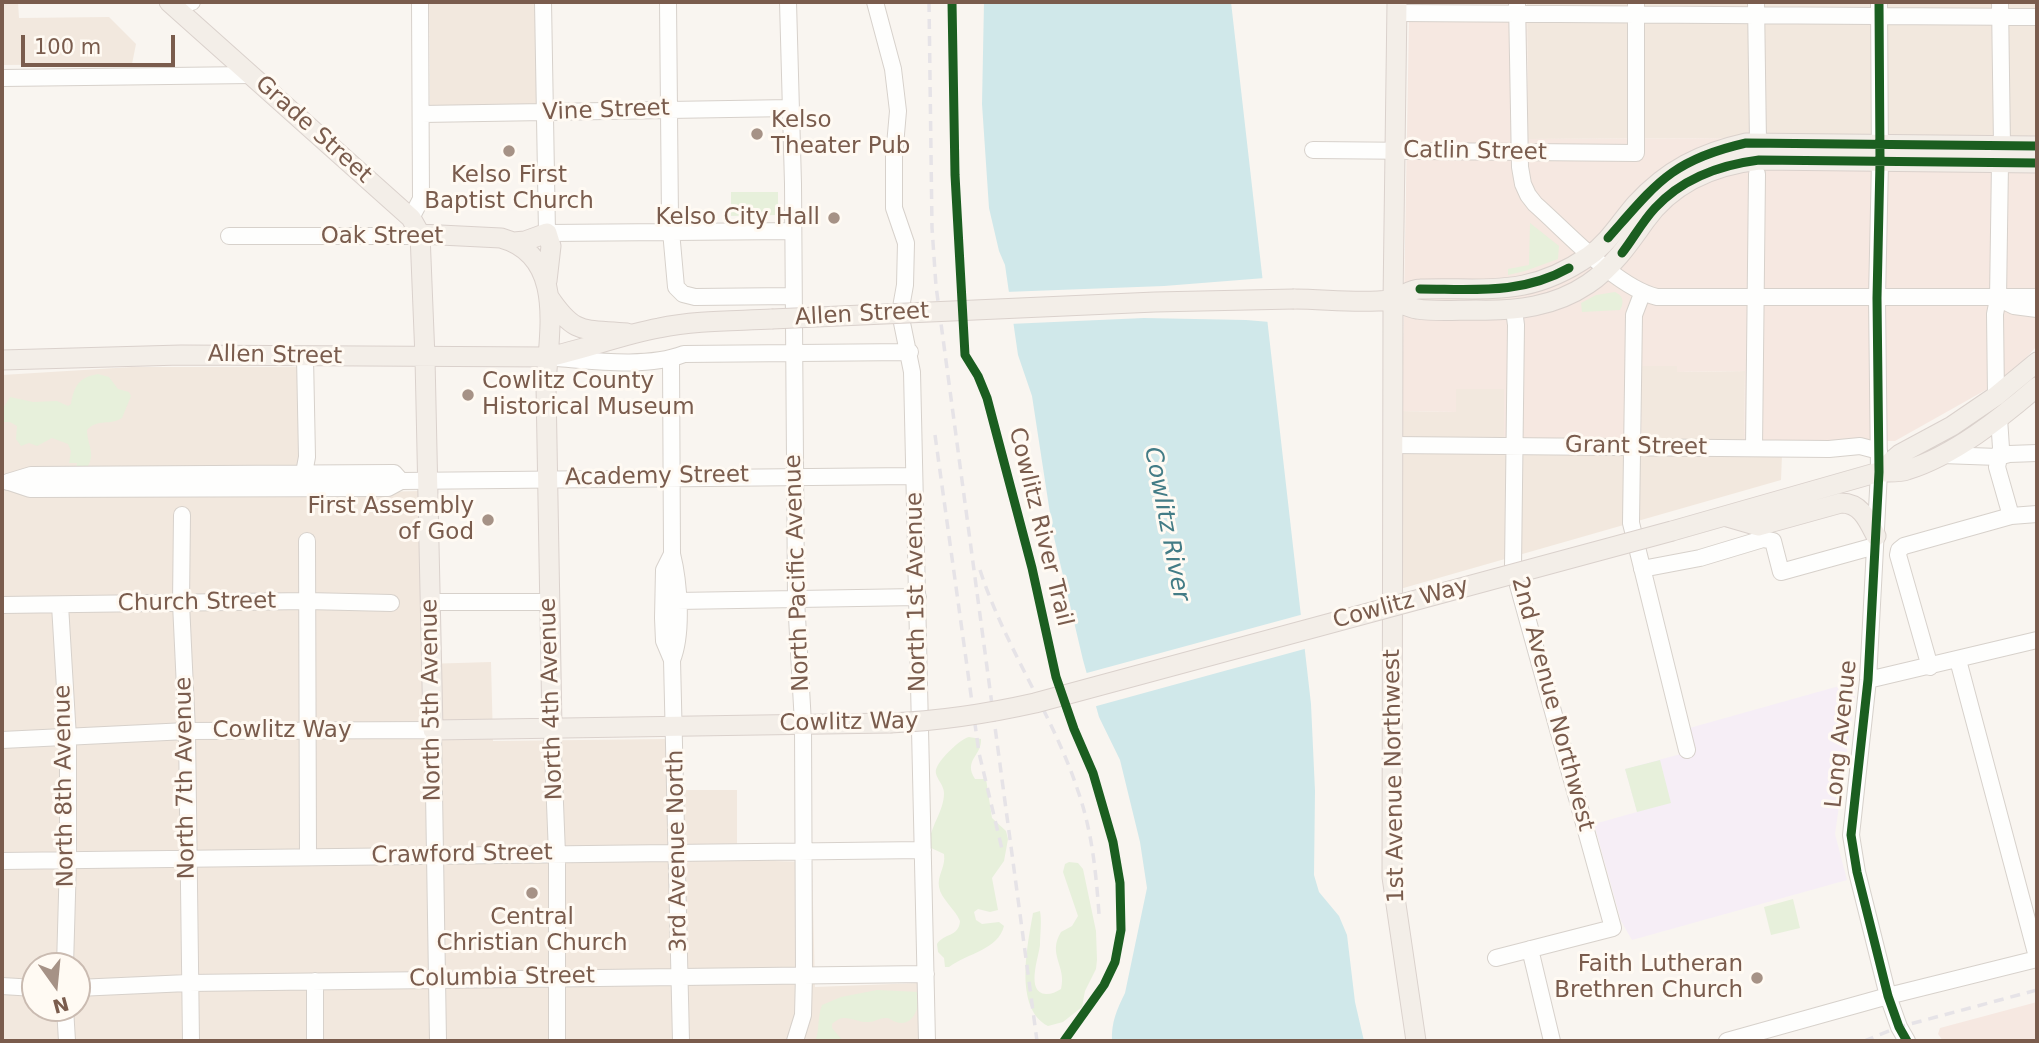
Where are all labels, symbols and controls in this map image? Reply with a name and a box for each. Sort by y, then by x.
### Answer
scale bar [24,21,178,65]
text: 100 m [34,35,101,59]
street label: Grade Street [249,70,377,190]
street label: Vine Street [542,95,670,127]
place label: Kelso Theater Pub [771,107,910,161]
marker: Kelso Theater Pub [749,126,765,142]
street label: Catlin Street [1403,137,1547,167]
marker: Kelso First Baptist Church [501,143,517,159]
place label: Kelso First Baptist Church [424,162,594,216]
place label: Kelso City Hall [656,204,820,232]
marker: Kelso City Hall [826,210,842,226]
street label: Oak Street [321,223,443,251]
street label: Allen Street [794,298,930,332]
street label: Allen Street [208,341,342,371]
place label: Cowlitz County Historical Museum [482,368,695,422]
marker: Cowlitz County Historical Museum [460,387,476,403]
street label: Cowlitz River Trail [1002,425,1078,629]
street label: Grant Street [1565,432,1707,462]
water label: Cowlitz River [1137,445,1195,603]
street label: North Pacific Avenue [780,454,816,692]
street label: Academy Street [565,462,749,492]
street label: North 1st Avenue [901,492,933,692]
place label: First Assembly of God [307,493,474,547]
marker: First Assembly of God [480,512,496,528]
street label: Cowlitz Way [1330,573,1472,635]
street label: 2nd Avenue Northwest [1505,574,1599,834]
street label: Church Street [117,588,277,618]
street label: North 4th Avenue [535,597,569,801]
street label: North 5th Avenue [416,598,448,802]
street label: 1st Avenue Northwest [1379,649,1411,903]
street label: Long Avenue [1821,659,1863,809]
street label: North 7th Avenue [170,676,202,880]
street label: North 8th Avenue [49,684,81,888]
street label: Cowlitz Way [779,708,919,738]
street label: Cowlitz Way [212,717,352,745]
street label: 3rd Avenue North [662,749,694,953]
street label: Crawford Street [371,840,553,870]
marker: Central Christian Church [524,885,540,901]
place label: Central Christian Church [436,904,628,958]
place label: Faith Lutheran Brethren Church [1554,951,1743,1005]
north arrow [21,952,91,1022]
street label: Columbia Street [409,963,595,993]
marker: Faith Lutheran Brethren Church [1749,970,1765,986]
text: N [50,993,71,1018]

